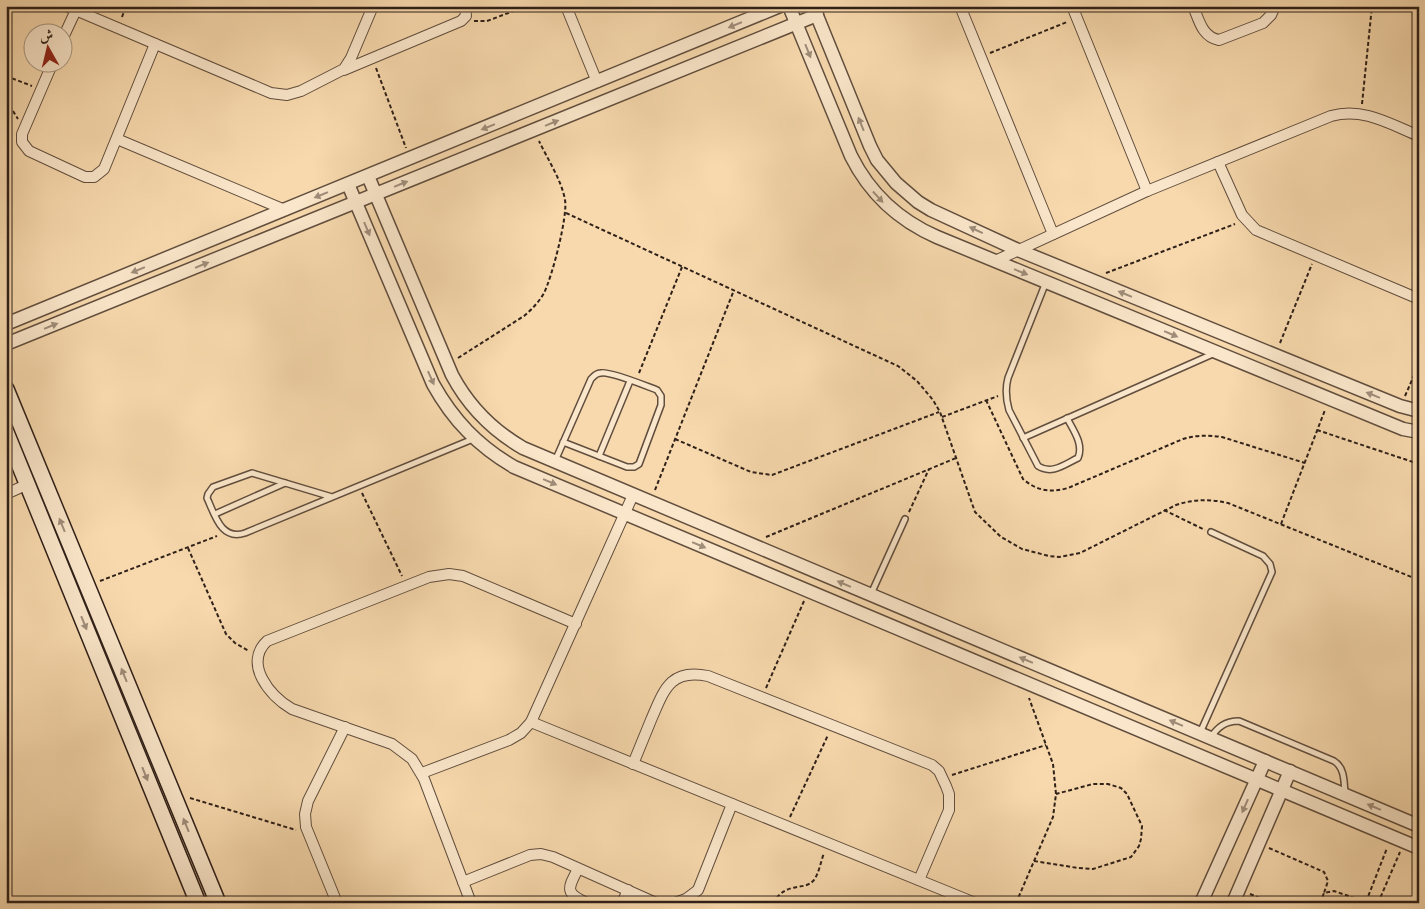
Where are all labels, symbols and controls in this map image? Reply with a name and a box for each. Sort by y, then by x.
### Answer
one-way arrow [728,21,742,29]
north arrow [22,22,72,72]
text: ش [38,24,55,46]
one-way arrow [804,44,812,59]
one-way arrow [857,117,865,131]
one-way arrow [545,118,559,126]
one-way arrow [480,123,495,131]
one-way arrow [394,180,409,188]
one-way arrow [872,190,884,202]
one-way arrow [313,191,328,199]
one-way arrow [364,222,372,236]
one-way arrow [969,226,983,234]
one-way arrow [195,261,210,269]
one-way arrow [130,266,145,274]
one-way arrow [1014,268,1028,276]
one-way arrow [1117,290,1132,298]
one-way arrow [44,322,59,329]
one-way arrow [1164,331,1178,339]
one-way arrow [427,371,435,385]
one-way arrow [1366,390,1380,398]
one-way arrow [542,478,557,486]
one-way arrow [58,518,66,532]
one-way arrow [692,541,707,549]
one-way arrow [837,579,851,587]
one-way arrow [81,616,88,631]
one-way arrow [1018,656,1033,664]
one-way arrow [120,668,128,682]
one-way arrow [1168,719,1183,727]
one-way arrow [142,767,150,781]
one-way arrow [1241,799,1249,813]
one-way arrow [1366,803,1381,811]
one-way arrow [182,817,190,832]

